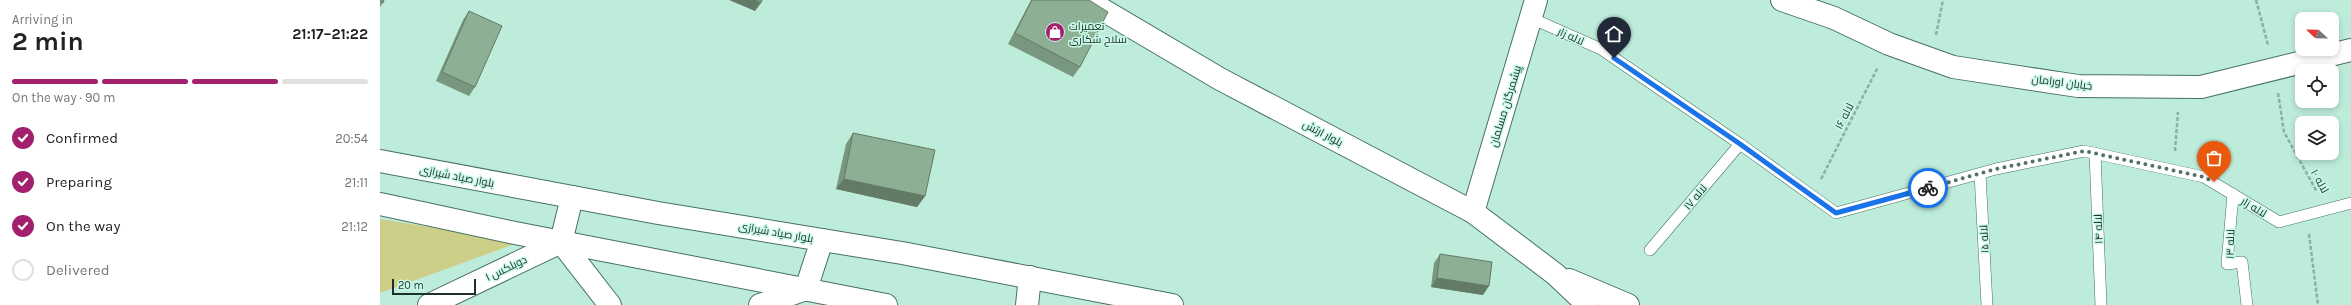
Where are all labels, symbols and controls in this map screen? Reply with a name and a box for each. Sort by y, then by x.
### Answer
text: Arriving in [12,12,73,27]
north arrow [2295,12,2339,56]
map controls [2295,12,2339,160]
pin [1597,17,1631,58]
place label: تعمیرات سلاح شکاری [1069,20,1127,47]
shop icon: تعمیرات سلاح شکاری [1044,21,1066,43]
icon: home [1603,23,1625,45]
street label: لاله زار [1555,24,1586,48]
text: 21:17–21:22 [292,25,368,43]
text: 2 min [12,26,84,57]
street label: پیشمرگان مسلمان [1487,64,1524,149]
button: locate [2295,64,2339,108]
street label: خیابان اورامان [2031,72,2093,93]
text: On the way · 90 m [12,90,115,105]
street label: لاله ۱۶ [1832,101,1857,132]
button: layers [2295,116,2339,160]
street label: بلوار ارتش [1300,117,1345,149]
icon: check [12,127,34,149]
text: Confirmed [46,129,118,147]
text: 20:54 [335,131,368,146]
pin [2197,141,2231,182]
icon: bag [2203,147,2225,169]
street label: بلوار صیاد شیرازی [418,163,495,190]
street label: لاله ۱۰ [2308,167,2331,195]
courier [1908,168,1948,208]
icon: check [12,171,34,193]
text: Preparing [46,173,112,191]
text: 21:11 [345,175,368,190]
icon: bike [1917,177,1939,199]
street label: لاله ۱۷ [1681,182,1710,213]
street label: لاله زار [2238,194,2269,220]
street label: لاله ۱۴ [2091,214,2106,244]
icon: check [12,215,34,237]
text: On the way [46,217,120,235]
text: 21:12 [341,219,368,234]
street label: بلوار صیاد شیرازی [737,220,814,245]
street label: لاله ۱۵ [1977,224,1992,254]
street label: لاله ۱۳ [2224,229,2237,259]
street label: دوبلکس ۱ [483,253,529,284]
text: Delivered [46,261,110,279]
scale bar [392,277,476,296]
text: 20 m [398,279,424,292]

